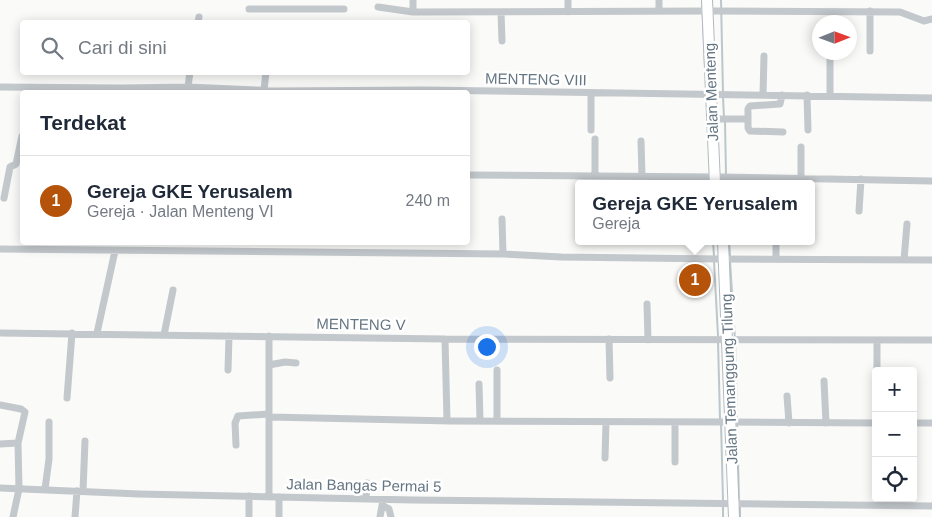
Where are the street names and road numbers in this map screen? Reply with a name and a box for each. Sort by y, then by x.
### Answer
street label: Jalan Menteng [701,43,721,141]
street label: MENTENG VIII [485,70,587,88]
street label: Jalan Temanggung Tilung [718,293,740,465]
street label: MENTENG V [316,315,406,333]
street label: Jalan Bangas Permai 5 [286,475,442,495]

